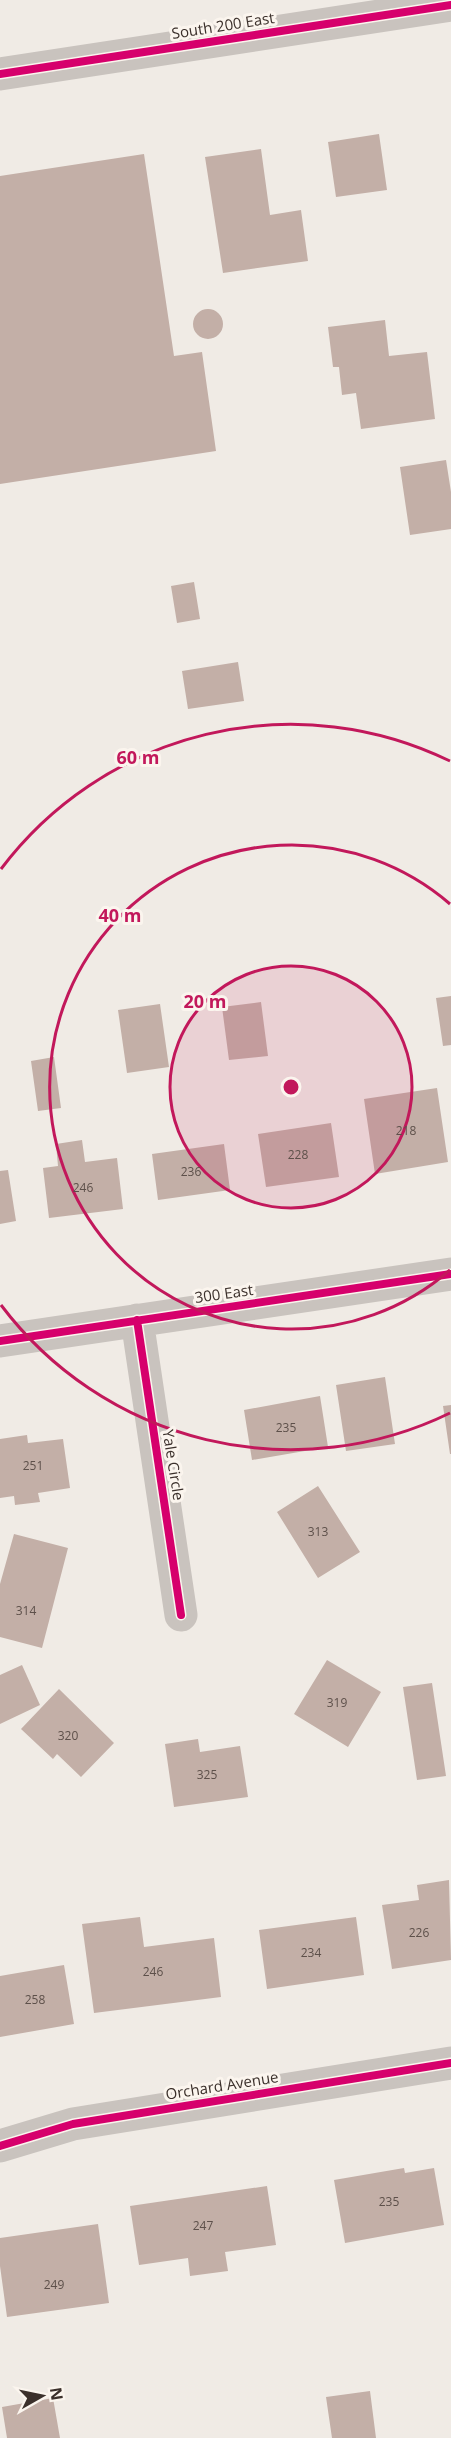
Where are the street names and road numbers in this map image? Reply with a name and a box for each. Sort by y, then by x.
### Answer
street label: South 200 East [170,7,276,43]
street label: 300 East [193,1279,254,1307]
street label: Yale Circle [159,1428,189,1502]
street label: Orchard Avenue [164,2066,280,2104]

